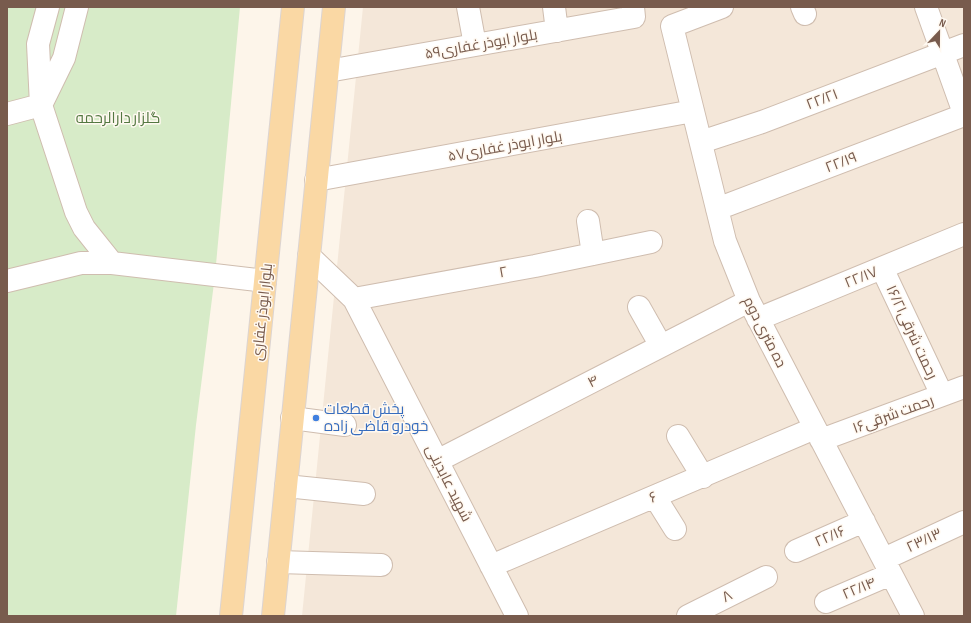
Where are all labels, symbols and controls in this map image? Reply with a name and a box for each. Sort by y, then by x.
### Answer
north arrow [919,12,959,52]
text: N [937,16,948,30]
street label: بلوار ابوذر غفاری۵۹ [423,25,539,64]
street label: ۲۲/۲۱ [804,85,841,114]
park label: گلزار دارالرحمه [76,109,160,128]
street label: بلوار ابوذر غفاری۵۷ [446,127,564,166]
street label: ۲۲/۱۹ [823,148,860,177]
street label: بلوار ابوذر غفاری [248,262,277,362]
street label: ۲ [498,262,509,283]
street label: ۲۲/۱۷ [842,262,881,293]
street label: ۱۶/۲۱رحمت شرقی [881,282,942,382]
street label: ده متری دوم [738,293,791,371]
street label: ۴ [584,371,602,392]
street label: ۱۶رحمت شرقی [850,391,936,438]
place label: پخش قطعات خودرو قاضی زاده [324,400,428,436]
marker: پخش قطعات خودرو قاضی زاده [311,413,321,423]
street label: شهید عابدینی [421,441,476,525]
street label: ۶ [646,487,660,508]
street label: ۲۲/۱۶ [812,521,849,552]
street label: ۲۳/۱۳ [903,524,945,557]
street label: ۲۲/۱۴ [839,573,879,604]
street label: ۸ [719,586,736,607]

